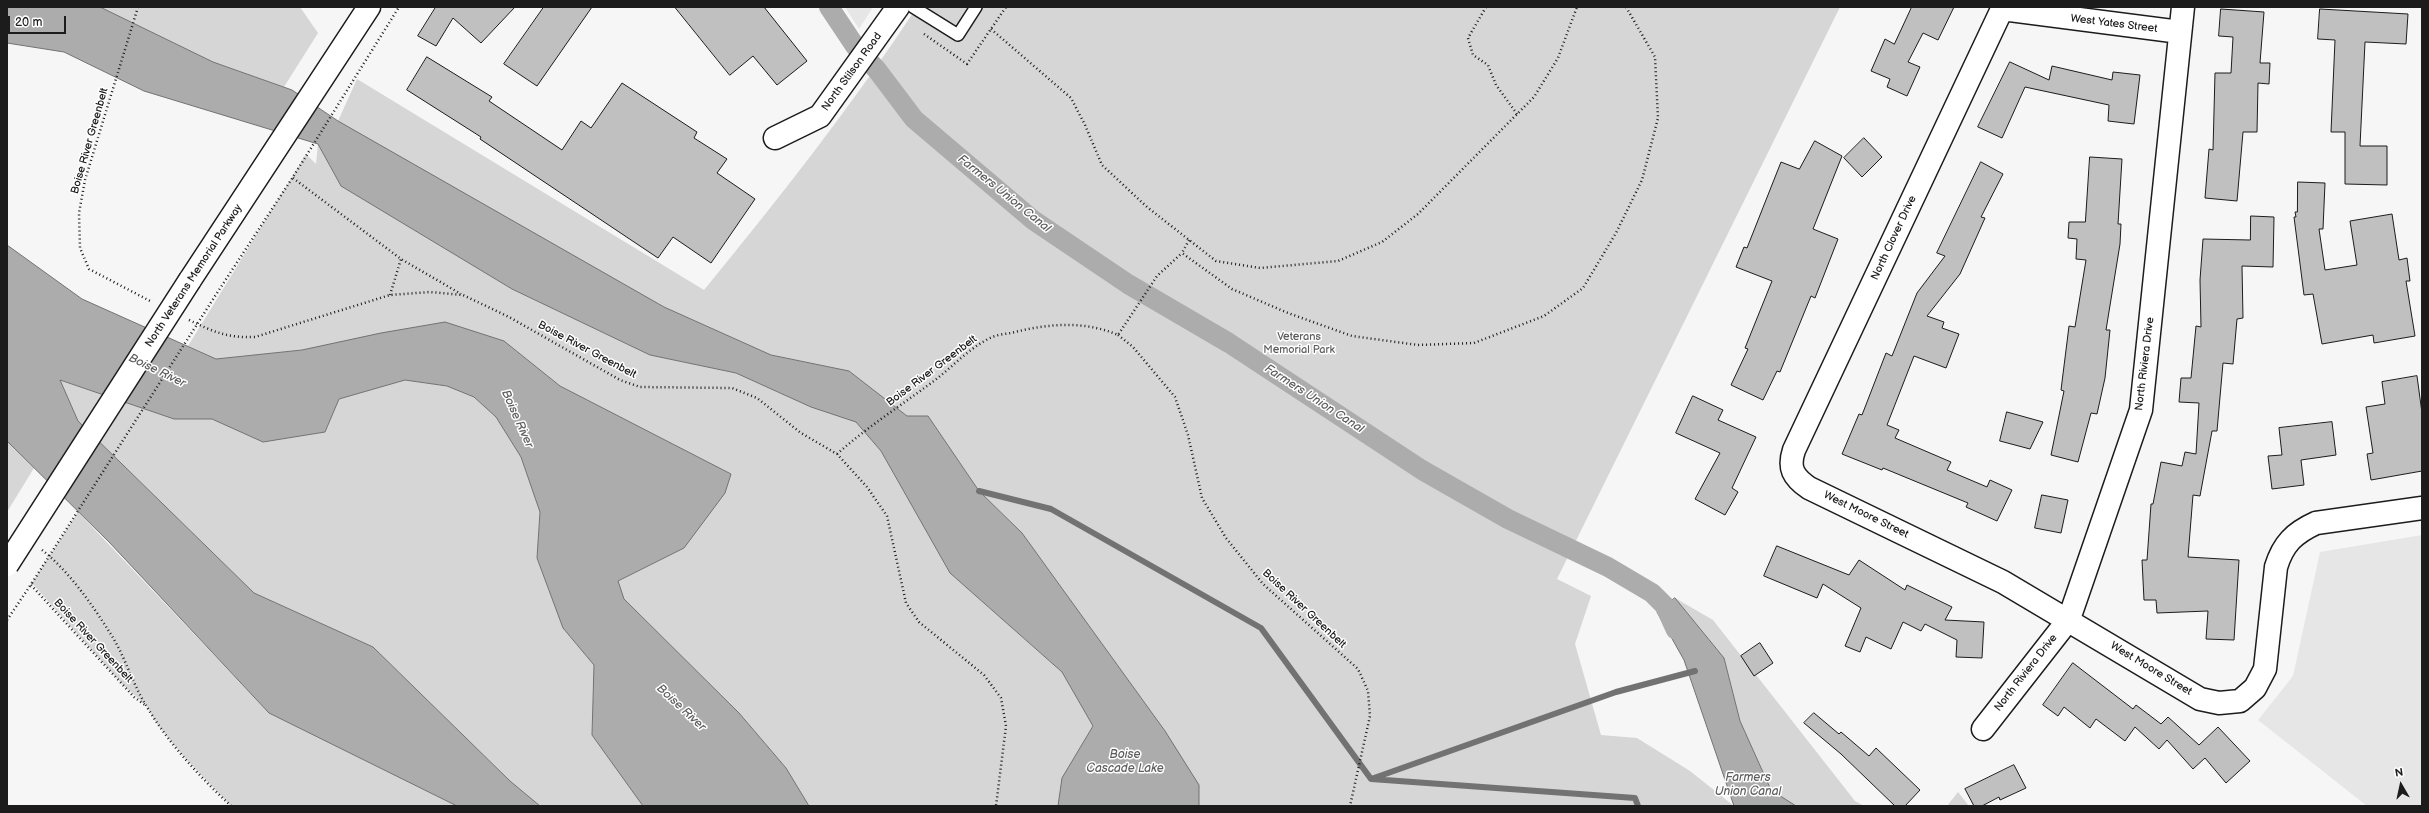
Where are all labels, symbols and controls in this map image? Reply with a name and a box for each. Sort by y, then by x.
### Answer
scale bar [10,8,68,34]
street label: West Yates Street [2070,12,2158,36]
text: 20 m [15,15,42,30]
street label: North Stilson Road [819,30,885,114]
street label: Boise River Greenbelt [69,86,111,196]
water label: Farmers Union Canal [955,152,1053,236]
street label: North Clover Drive [1869,194,1919,282]
street label: North Veterans Memorial Parkway [143,202,245,350]
street label: North Riviera Drive [2133,316,2157,412]
street label: Boise River Greenbelt [535,318,639,382]
park label: Veterans Memorial Park [1263,330,1335,356]
street label: Boise River Greenbelt [884,333,980,409]
water label: Boise River [126,351,188,391]
water label: Farmers Union Canal [1262,362,1366,436]
water label: Boise River [498,388,536,450]
street label: West Moore Street [1821,489,1911,541]
street label: Boise River Greenbelt [1259,567,1349,651]
street label: Boise River Greenbelt [51,596,135,686]
street label: North Riviera Drive [1992,632,2060,714]
street label: West Moore Street [2108,639,2194,699]
water label: Boise River [653,682,709,734]
water label: Boise Cascade Lake [1086,748,1164,776]
north arrow [2381,765,2421,805]
text: N [2394,766,2404,780]
water label: Farmers Union Canal [1715,771,1781,799]

